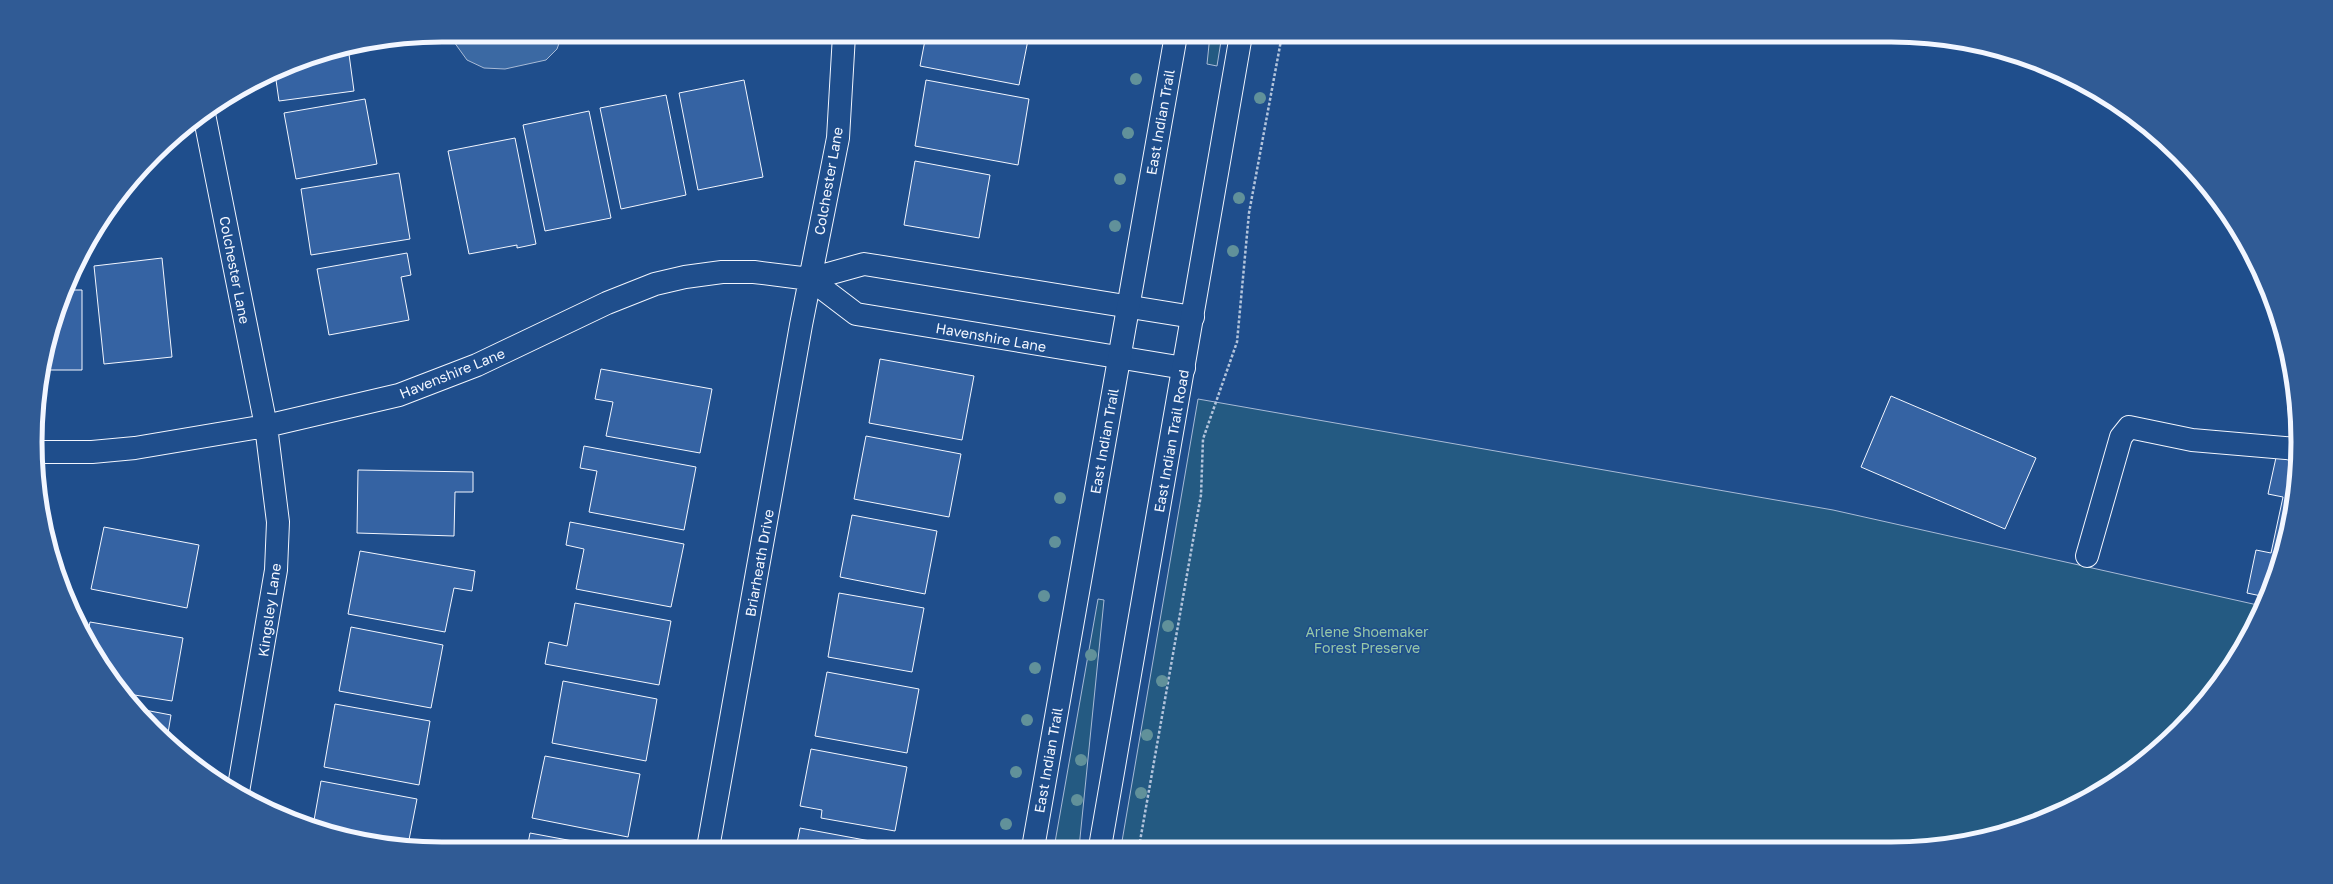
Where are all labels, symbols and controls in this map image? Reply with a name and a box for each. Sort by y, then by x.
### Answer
street label: East Indian Trail [1142,68,1178,176]
street label: Colchester Lane [810,126,846,236]
street label: Colchester Lane [216,215,254,325]
street label: Havenshire Lane [934,319,1048,355]
street label: Havenshire Lane [397,344,507,402]
street label: East Indian Trail Road [1150,368,1192,514]
street label: East Indian Trail [1086,387,1122,495]
street label: Briarheath Drive [741,508,777,618]
street label: Kingsley Lane [254,562,284,658]
park label: Arlene Shoemaker Forest Preserve [1305,623,1429,656]
street label: East Indian Trail [1030,706,1066,814]

